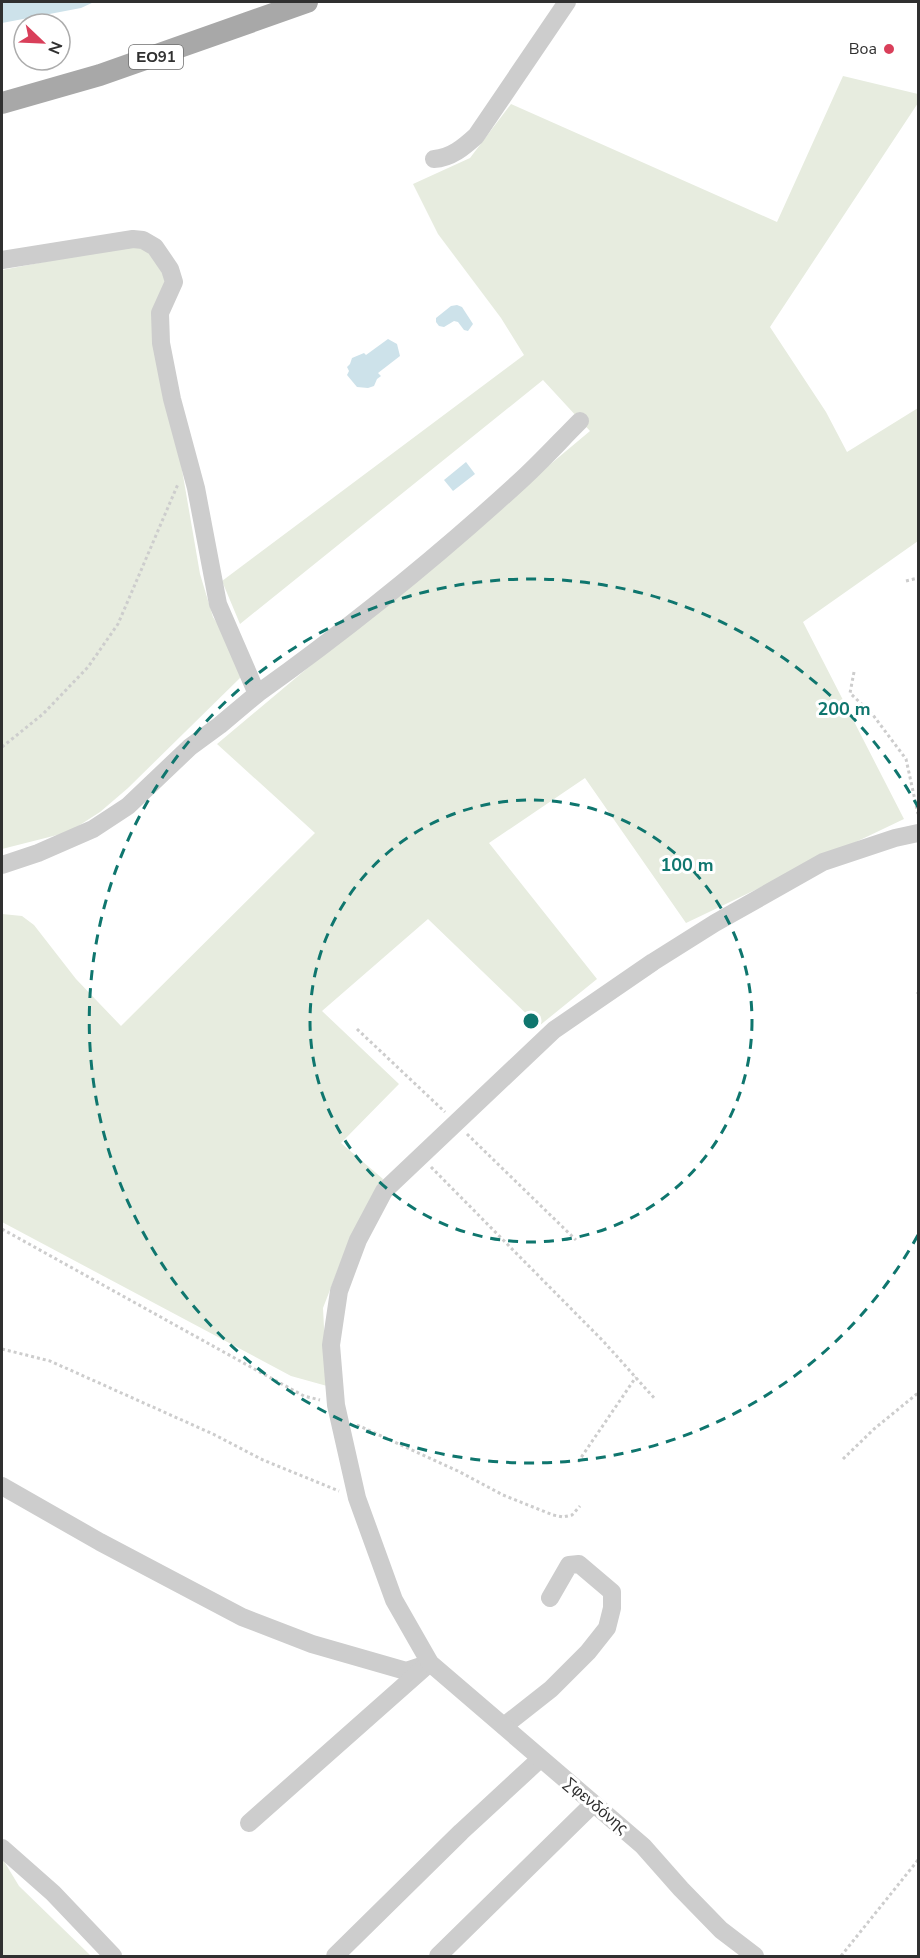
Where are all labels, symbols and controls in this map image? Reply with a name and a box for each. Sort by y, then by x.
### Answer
north arrow [12,12,72,72]
text: N [42,38,67,57]
place label: Boa [849,38,877,60]
marker: Boa [882,42,896,56]
road number: ΕΟ91 [129,45,183,69]
text: 200 m [817,697,871,721]
text: 100 m [660,853,714,877]
centre of rings [521,1011,541,1031]
street label: Σφενδόνης [559,1773,633,1840]

